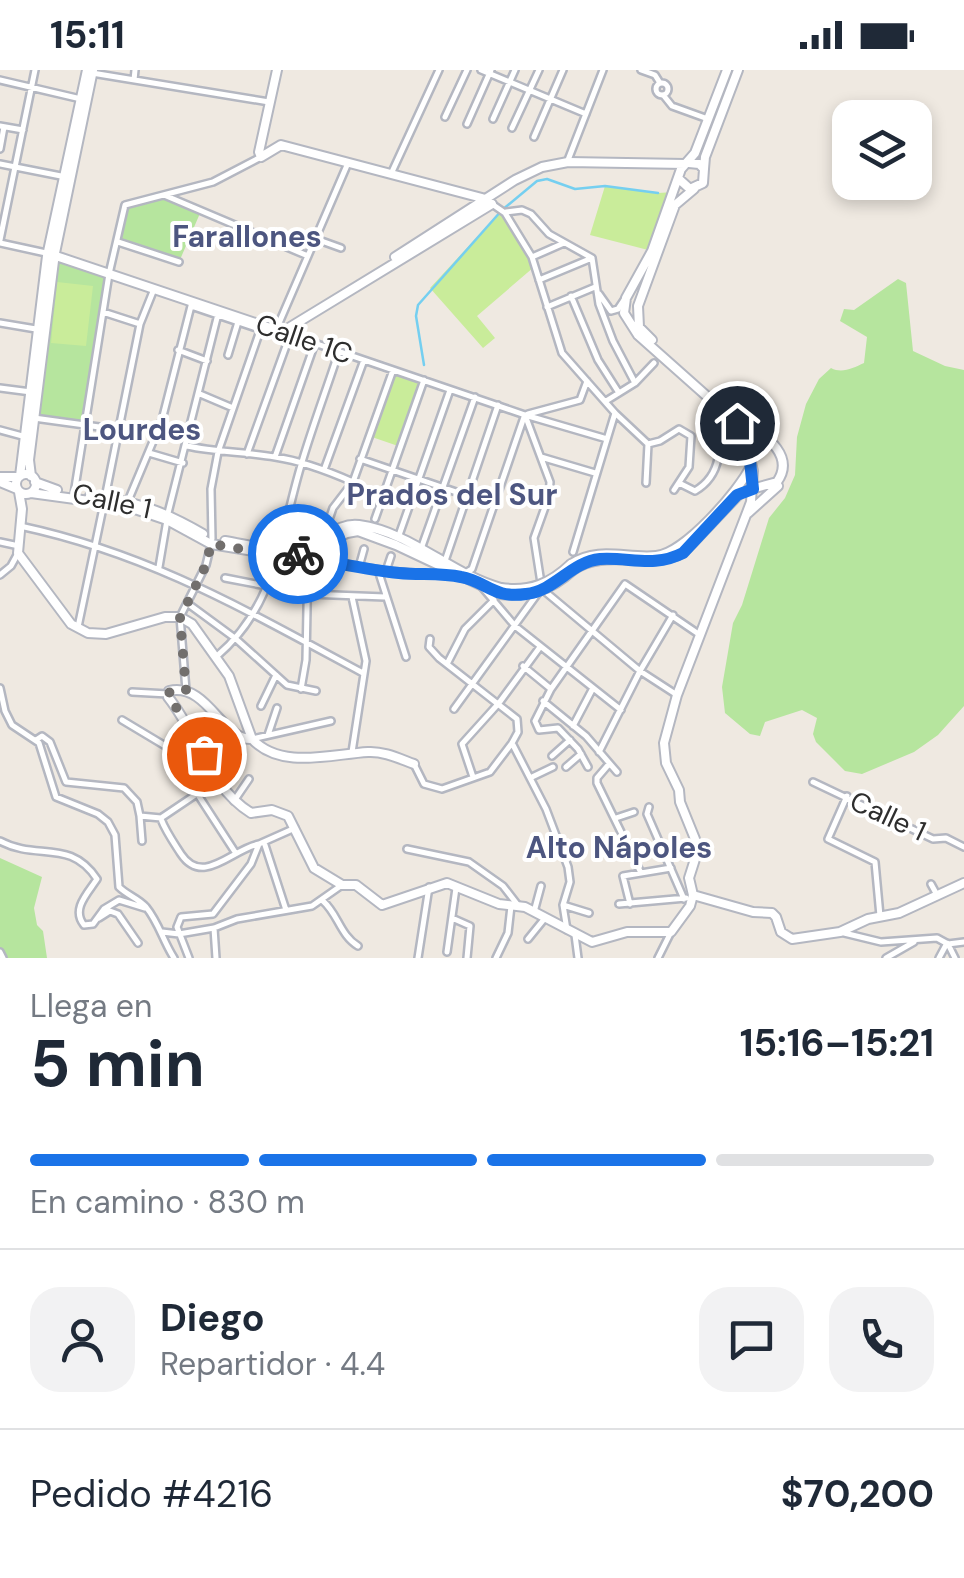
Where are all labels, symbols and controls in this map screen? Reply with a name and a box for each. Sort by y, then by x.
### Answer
text: 15:11 [50,10,125,60]
map controls [832,100,932,200]
button: layers [832,100,932,200]
district label: Farallones [172,217,322,256]
street label: Calle 1C [251,305,357,373]
pin [695,381,780,466]
icon: home [710,396,765,451]
district label: Lourdes [83,410,201,449]
street label: Calle 1 [69,475,155,527]
district label: Prados del Sur [347,475,557,514]
courier [248,504,348,604]
icon: bike [271,527,326,582]
pin [162,712,247,797]
icon: bag [177,727,232,782]
street label: Calle 1 [844,782,932,850]
district label: Alto Nápoles [526,828,712,867]
text: Llega en [30,985,152,1027]
text: 15:16–15:21 [740,1018,934,1068]
text: 5 min [30,1022,205,1106]
text: En camino · 830 m [30,1181,305,1223]
button: person [30,1287,135,1392]
button: chat [699,1287,804,1392]
button: phone [829,1287,934,1392]
text: Diego [160,1293,265,1343]
text: Repartidor · 4.4 [160,1343,385,1385]
text: Pedido #4216 [30,1469,273,1519]
text: $70,200 [781,1469,934,1519]

